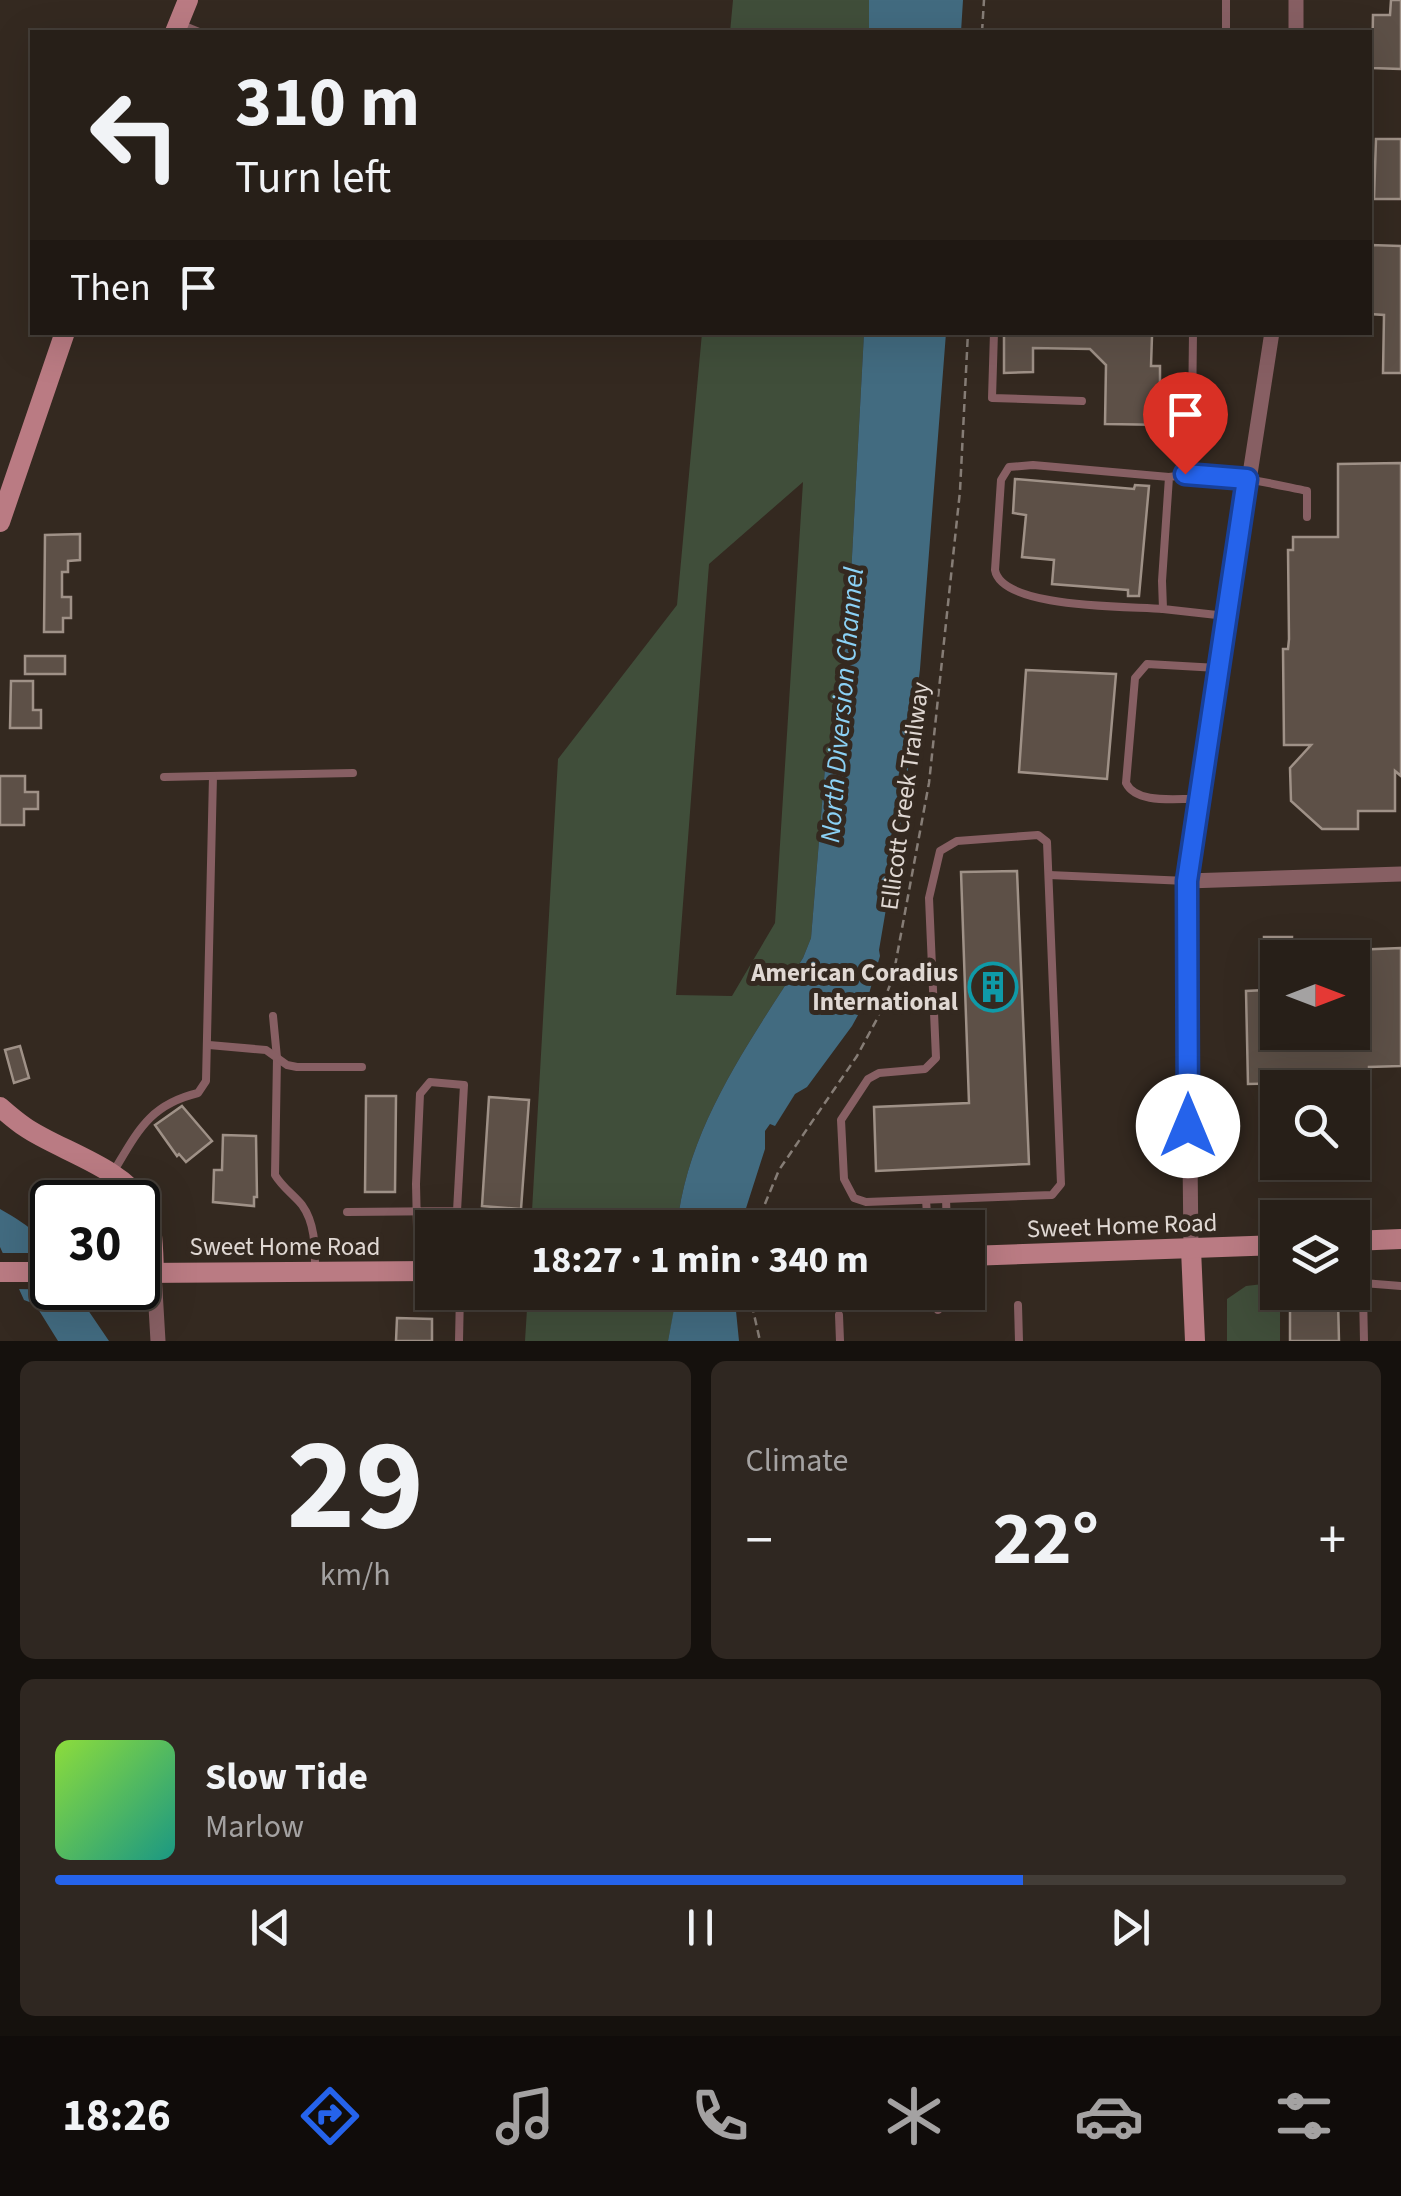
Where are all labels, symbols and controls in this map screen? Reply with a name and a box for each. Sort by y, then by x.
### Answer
text: 310 m [235,53,420,153]
icon: left [70,70,200,200]
text: Turn left [235,146,391,210]
icon: arrive [171,260,226,315]
text: Then [70,261,151,315]
pin [1143,372,1228,475]
icon: arrive [1158,387,1213,442]
water label: North Diversion Channel [810,565,874,845]
street label: Ellicott Creek Trailway [871,679,939,912]
north arrow [1260,940,1370,1050]
map controls [1260,940,1370,1310]
place label: American Coradius International [750,955,958,1020]
building icon: American Coradius International [967,961,1019,1013]
button: search [1260,1070,1370,1180]
position arrow [1136,1074,1240,1178]
speed limit sign: 30 [30,1180,160,1310]
button: layers [1260,1200,1370,1310]
street label: Sweet Home Road [1026,1205,1218,1247]
street label: Sweet Home Road [190,1229,380,1265]
text: 18:27 · 1 min · 340 m [531,1233,869,1287]
text: 29 [287,1394,424,1579]
text: Climate [746,1438,848,1484]
text: 22° [992,1486,1099,1593]
text: − [746,1502,773,1580]
text: + [1319,1502,1346,1580]
text: km/h [320,1552,391,1598]
text: Slow Tide [205,1750,368,1804]
text: Marlow [205,1804,304,1850]
icon: previous [243,1900,298,1955]
icon: pause [673,1900,728,1955]
icon: next [1103,1900,1158,1955]
icon: directions [295,2081,365,2151]
icon: music [490,2081,560,2151]
icon: phone [685,2081,755,2151]
icon: climate [879,2081,949,2151]
icon: car [1074,2081,1144,2151]
icon: filters [1269,2081,1339,2151]
text: 18:26 [62,2084,171,2148]

